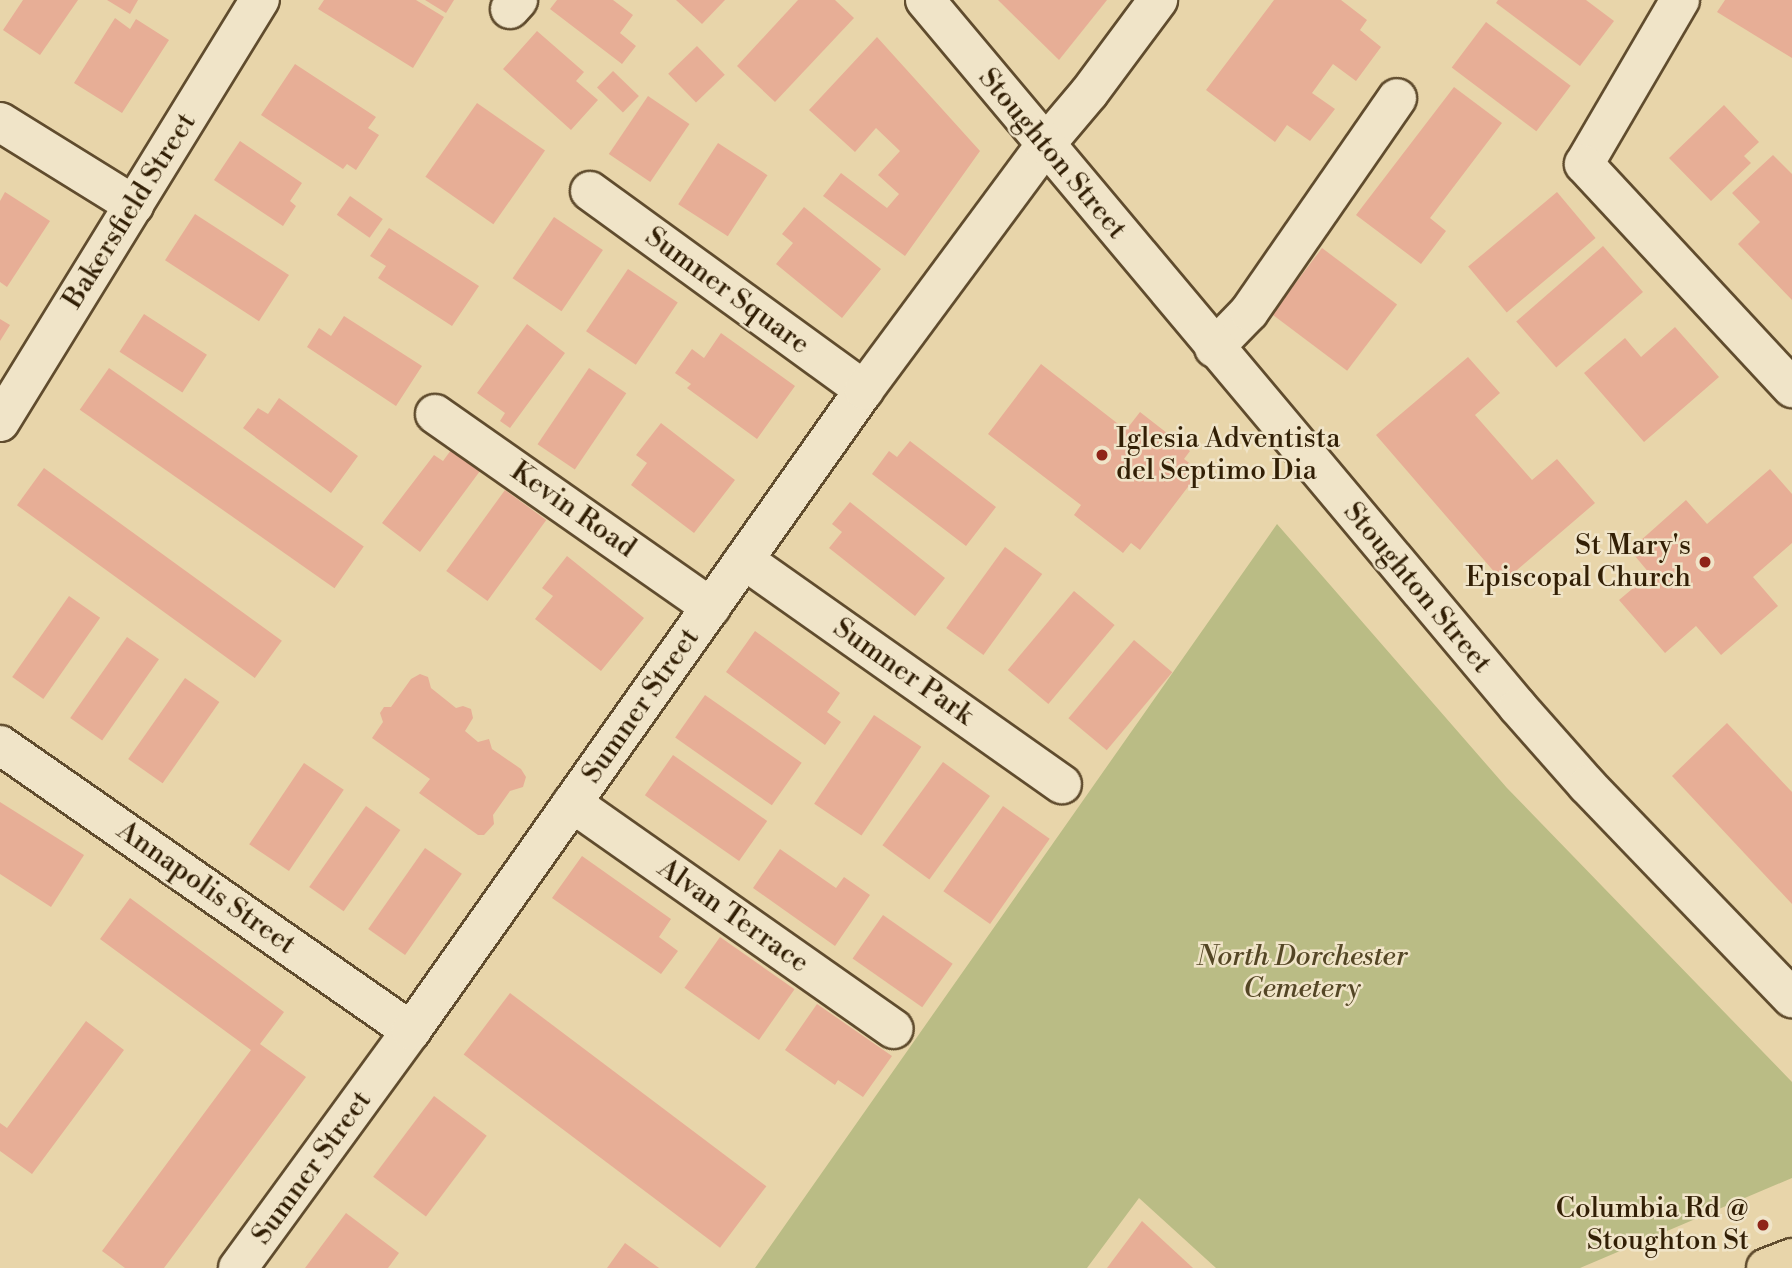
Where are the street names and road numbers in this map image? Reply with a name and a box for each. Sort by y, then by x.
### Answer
street label: Stoughton Street [971,62,1133,246]
street label: Bakersfield Street [56,107,204,315]
street label: Sumner Square [638,220,816,362]
street label: Kevin Road [504,455,642,565]
street label: Stoughton Street [1336,496,1498,680]
street label: Sumner Park [826,611,980,733]
street label: Sumner Street [575,622,707,790]
street label: Annapolis Street [110,814,302,962]
street label: Alvan Terrace [651,852,815,980]
street label: Sumner Street [245,1085,379,1251]

